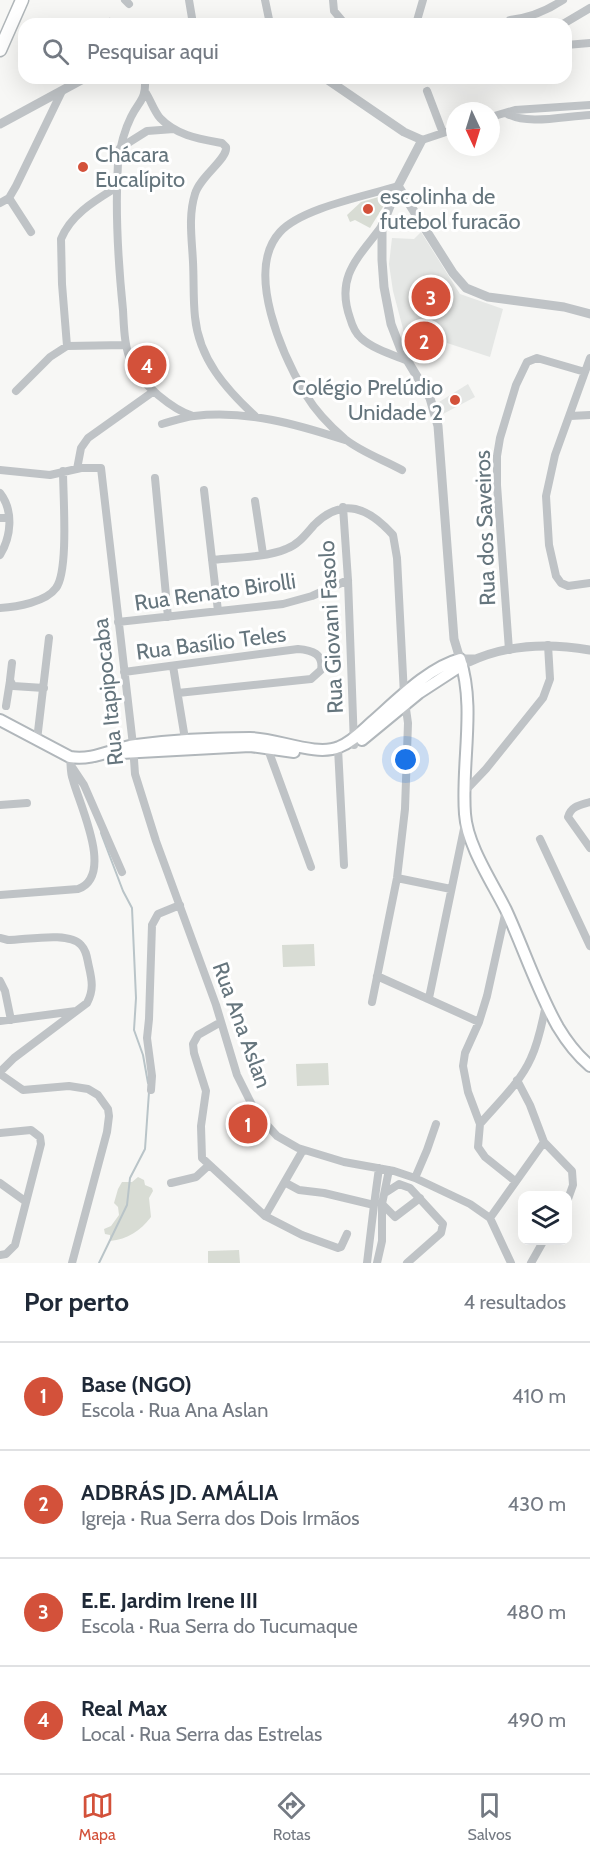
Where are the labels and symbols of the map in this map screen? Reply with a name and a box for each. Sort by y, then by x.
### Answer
north arrow [446,102,500,156]
place label: Chácara Eucalípito [95,141,185,193]
marker: Chácara Eucalípito [76,160,90,174]
place label: escolinha de futebol furacão [380,183,521,235]
marker: escolinha de futebol furacão [361,202,375,216]
pin: 3 [412,274,450,320]
pin: 2 [404,318,444,364]
pin: 4 [128,342,166,388]
place label: Colégio Prelúdio Unidade 2 [292,374,443,426]
marker: Colégio Prelúdio Unidade 2 [448,393,462,407]
street label: Rua dos Saveiros [469,450,501,606]
street label: Rua Giovani Fasolo [313,540,349,714]
street label: Rua Renato Birolli [133,567,297,617]
street label: Rua Itapipocaba [87,617,129,767]
street label: Rua Basílio Teles [134,620,288,666]
your location [391,745,420,774]
street label: Rua Ana Aslan [207,958,277,1092]
pin: 1 [228,1102,268,1146]

